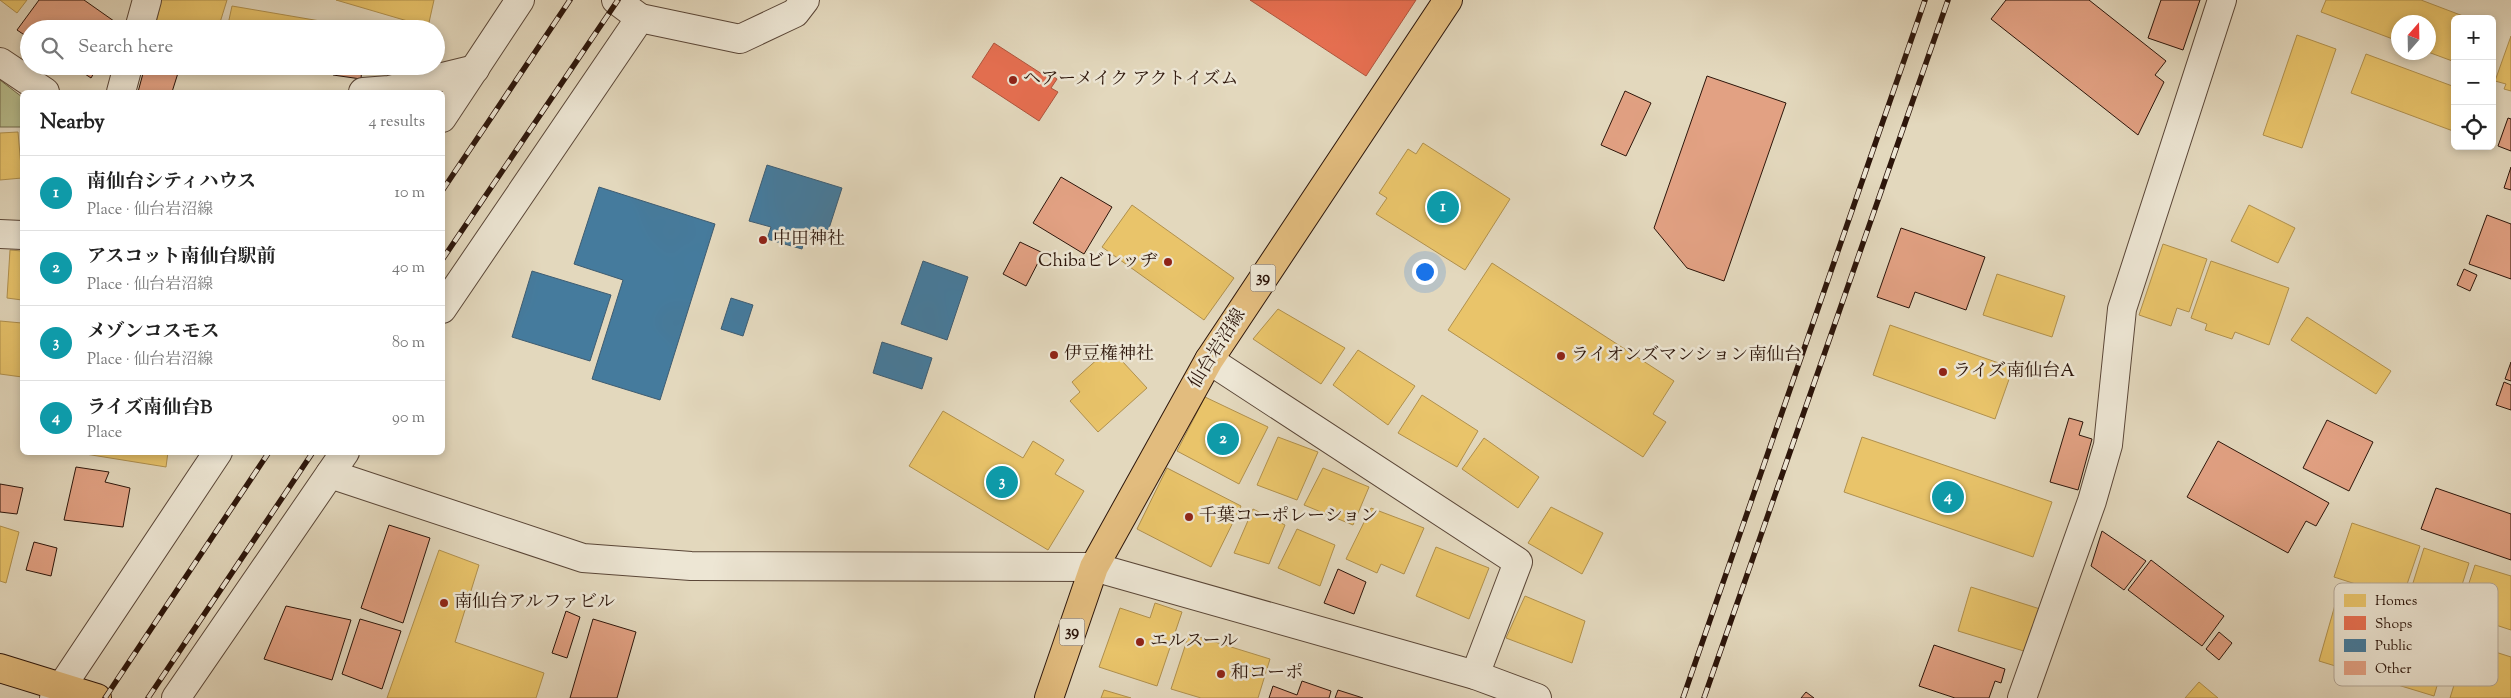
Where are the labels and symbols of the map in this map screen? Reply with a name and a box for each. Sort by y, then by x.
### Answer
north arrow [2391,15,2436,60]
place label: ヘアーメイク アクトイズム [1023,67,1239,93]
marker: ヘアーメイク アクトイズム [1007,74,1019,86]
pin: 1 [1427,188,1459,226]
place label: 中田神社 [773,227,845,253]
marker: 中田神社 [757,234,769,246]
place label: Chibaビレッヂ [1038,249,1158,275]
marker: Chibaビレッヂ [1162,256,1174,268]
your location [1412,259,1438,285]
road number: 39 [1250,264,1276,292]
street label: 仙台岩沼線 [1183,304,1253,394]
place label: 伊豆権神社 [1064,342,1154,368]
place label: ライオンズマンション南仙台 [1571,343,1802,369]
marker: 伊豆権神社 [1048,349,1060,361]
marker: ライオンズマンション南仙台 [1555,350,1567,362]
place label: ライズ南仙台A [1953,359,2075,385]
marker: ライズ南仙台A [1937,366,1949,378]
pin: 2 [1207,420,1239,458]
pin: 3 [986,463,1018,501]
pin: 4 [1932,478,1964,516]
place label: 千葉コーポレーション [1199,504,1378,530]
marker: 千葉コーポレーション [1183,511,1195,523]
legend [2334,583,2498,686]
place label: 南仙台アルファビル [454,590,615,616]
text: Homes [2375,592,2417,612]
marker: 南仙台アルファビル [438,597,450,609]
text: Shops [2375,615,2412,635]
road number: 39 [1060,618,1084,646]
place label: エルスール [1150,629,1238,655]
marker: エルスール [1134,636,1146,648]
text: Public [2375,637,2412,657]
text: Other [2375,660,2412,680]
place label: 和コーポ [1231,661,1303,687]
marker: 和コーポ [1215,668,1227,680]

